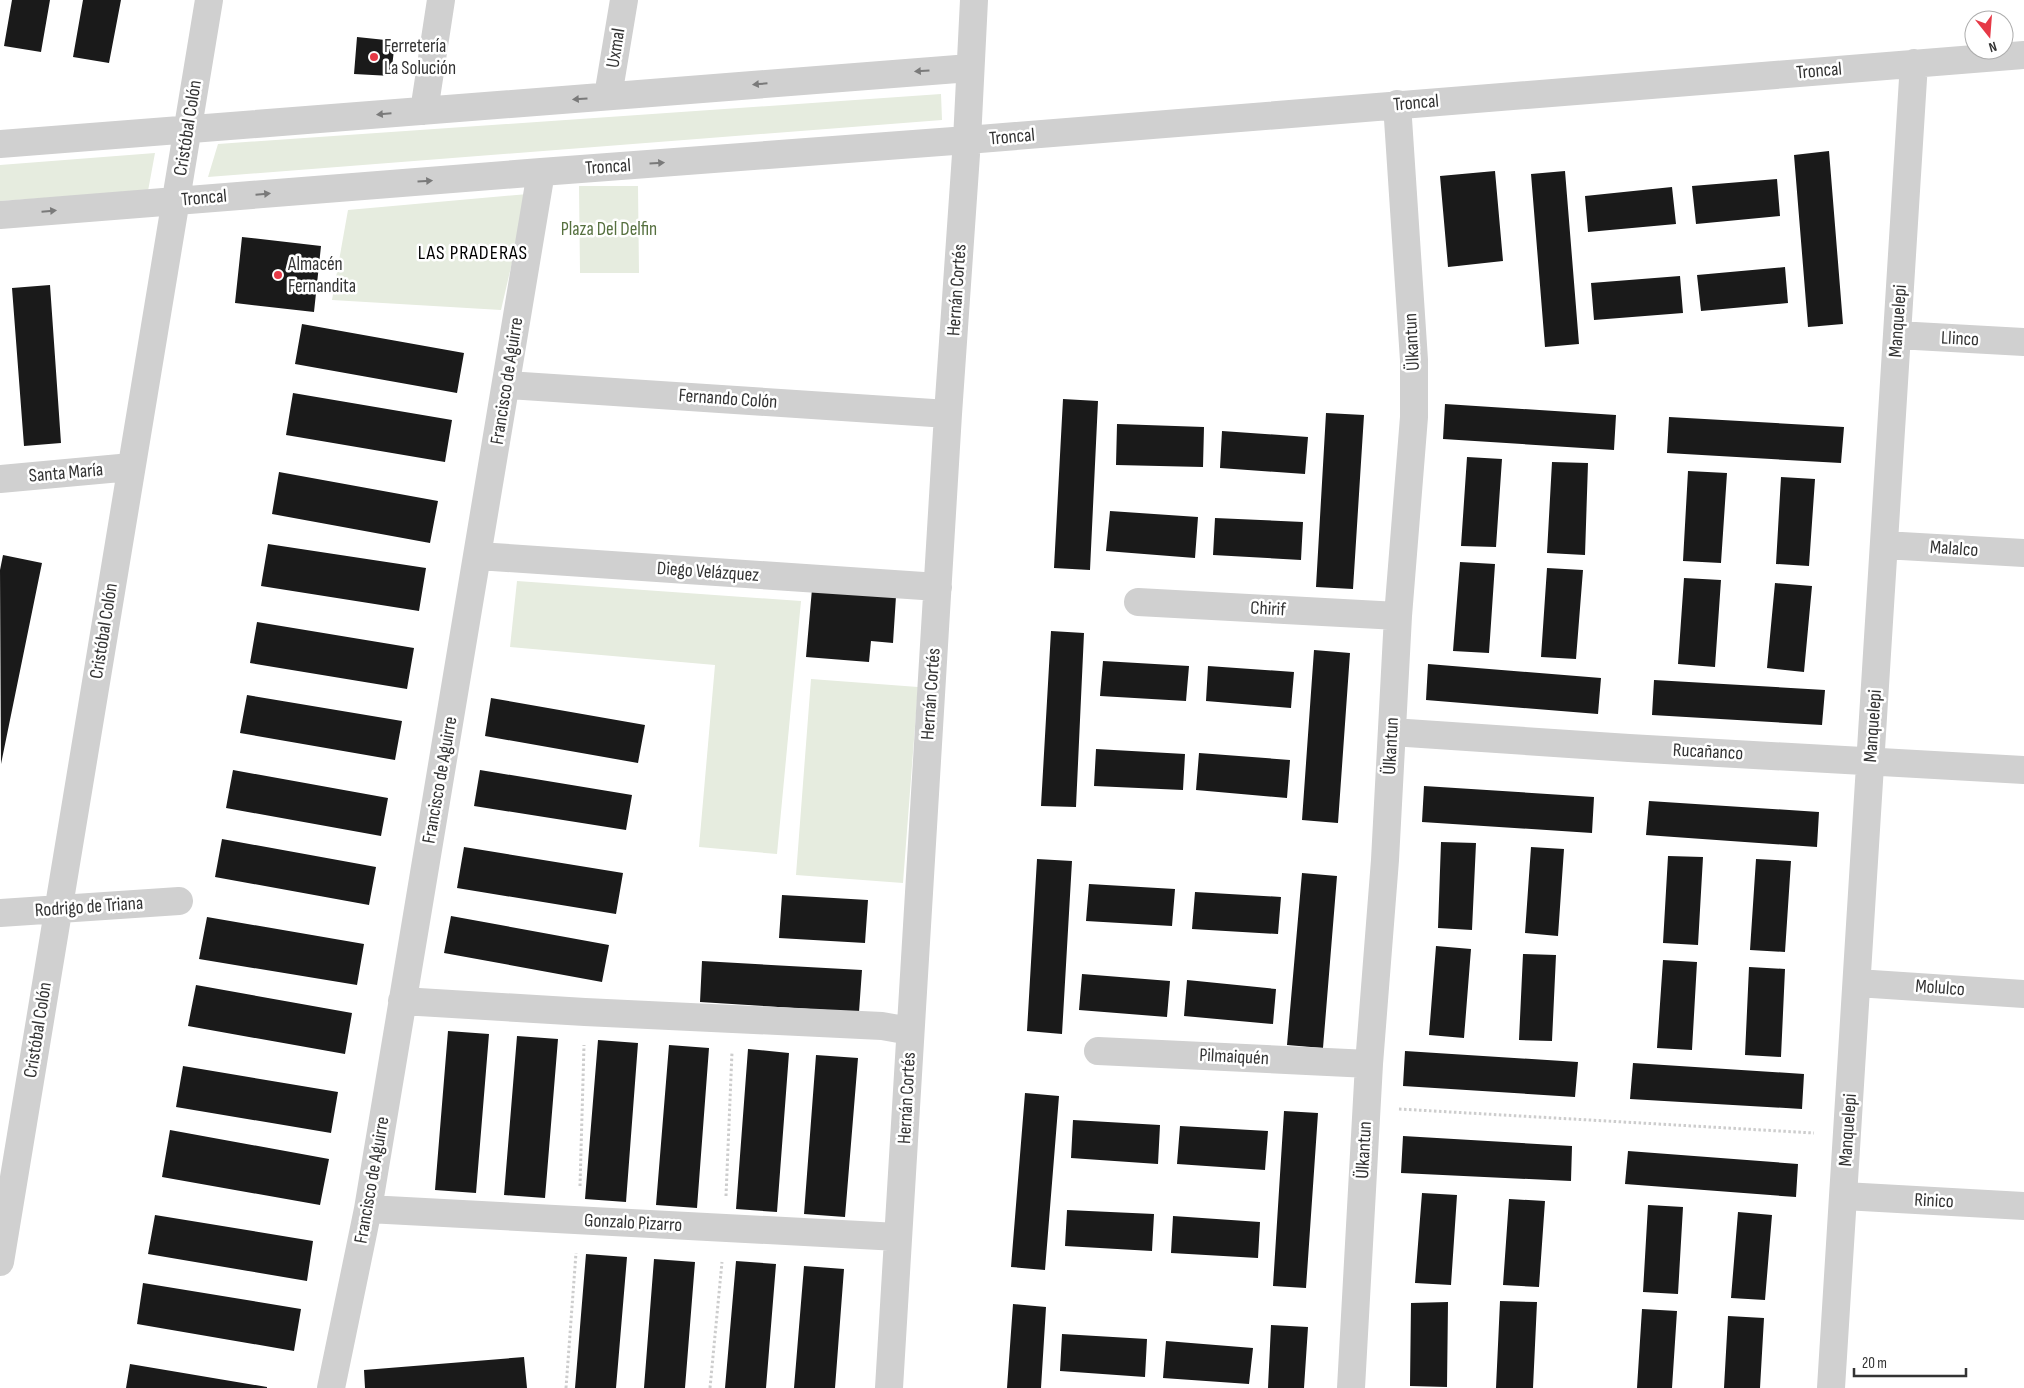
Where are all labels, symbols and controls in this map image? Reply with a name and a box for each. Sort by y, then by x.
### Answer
north arrow [1964,10,2014,60]
street label: Uxmal [602,27,630,69]
place label: Ferretería La Solución [384,35,456,80]
text: N [1987,38,1999,56]
marker: Ferretería La Solución [368,51,380,63]
street label: Troncal [1795,58,1843,84]
one-way arrow [914,68,930,76]
street label: Cristóbal Colón [169,78,207,178]
one-way arrow [752,81,768,89]
street label: Troncal [1392,90,1440,116]
one-way arrow [572,95,588,103]
one-way arrow [375,110,391,118]
street label: Troncal [988,124,1036,150]
street label: Troncal [584,154,632,180]
one-way arrow [649,159,665,167]
one-way arrow [417,176,433,184]
street label: Troncal [180,185,228,211]
one-way arrow [255,189,271,197]
one-way arrow [41,207,57,215]
park label: Plaza Del Delfin [561,218,657,241]
district label: LAS PRADERAS [418,241,528,265]
street label: Hernán Cortés [942,243,972,337]
place label: Almacén Fernandita [287,253,356,298]
marker: Almacén Fernandita [272,269,284,281]
street label: Manquelepi [1884,284,1912,358]
street label: Ülkantun [1399,313,1425,371]
street label: Francisco de Aguirre [486,316,528,446]
street label: Llinco [1940,327,1980,351]
street label: Fernando Colón [678,384,778,414]
street label: Santa María [28,458,104,488]
street label: Malalco [1929,536,1979,562]
street label: Diego Velázquez [656,557,760,587]
street label: Cristóbal Colón [85,581,123,681]
street label: Chirif [1250,597,1287,621]
street label: Hernán Cortés [916,647,946,741]
street label: Manquelepi [1859,689,1887,763]
street label: Francisco de Aguirre [418,715,462,845]
street label: Ülkantun [1378,717,1404,775]
street label: Rucañanco [1672,739,1744,765]
street label: Rodrigo de Triana [34,892,144,922]
street label: Molulco [1914,975,1966,1001]
street label: Cristóbal Colón [19,980,57,1080]
street label: Pilmaiquén [1199,1044,1269,1070]
street label: Hernán Cortés [893,1051,921,1145]
street label: Manquelepi [1834,1093,1862,1167]
street label: Francisco de Aguirre [350,1115,394,1245]
street label: Ülkantun [1351,1121,1377,1179]
street label: Rinico [1914,1188,1954,1214]
street label: Gonzalo Pizarro [583,1209,683,1237]
scale bar [1854,1346,1966,1378]
text: 20 m [1862,1354,1887,1373]

